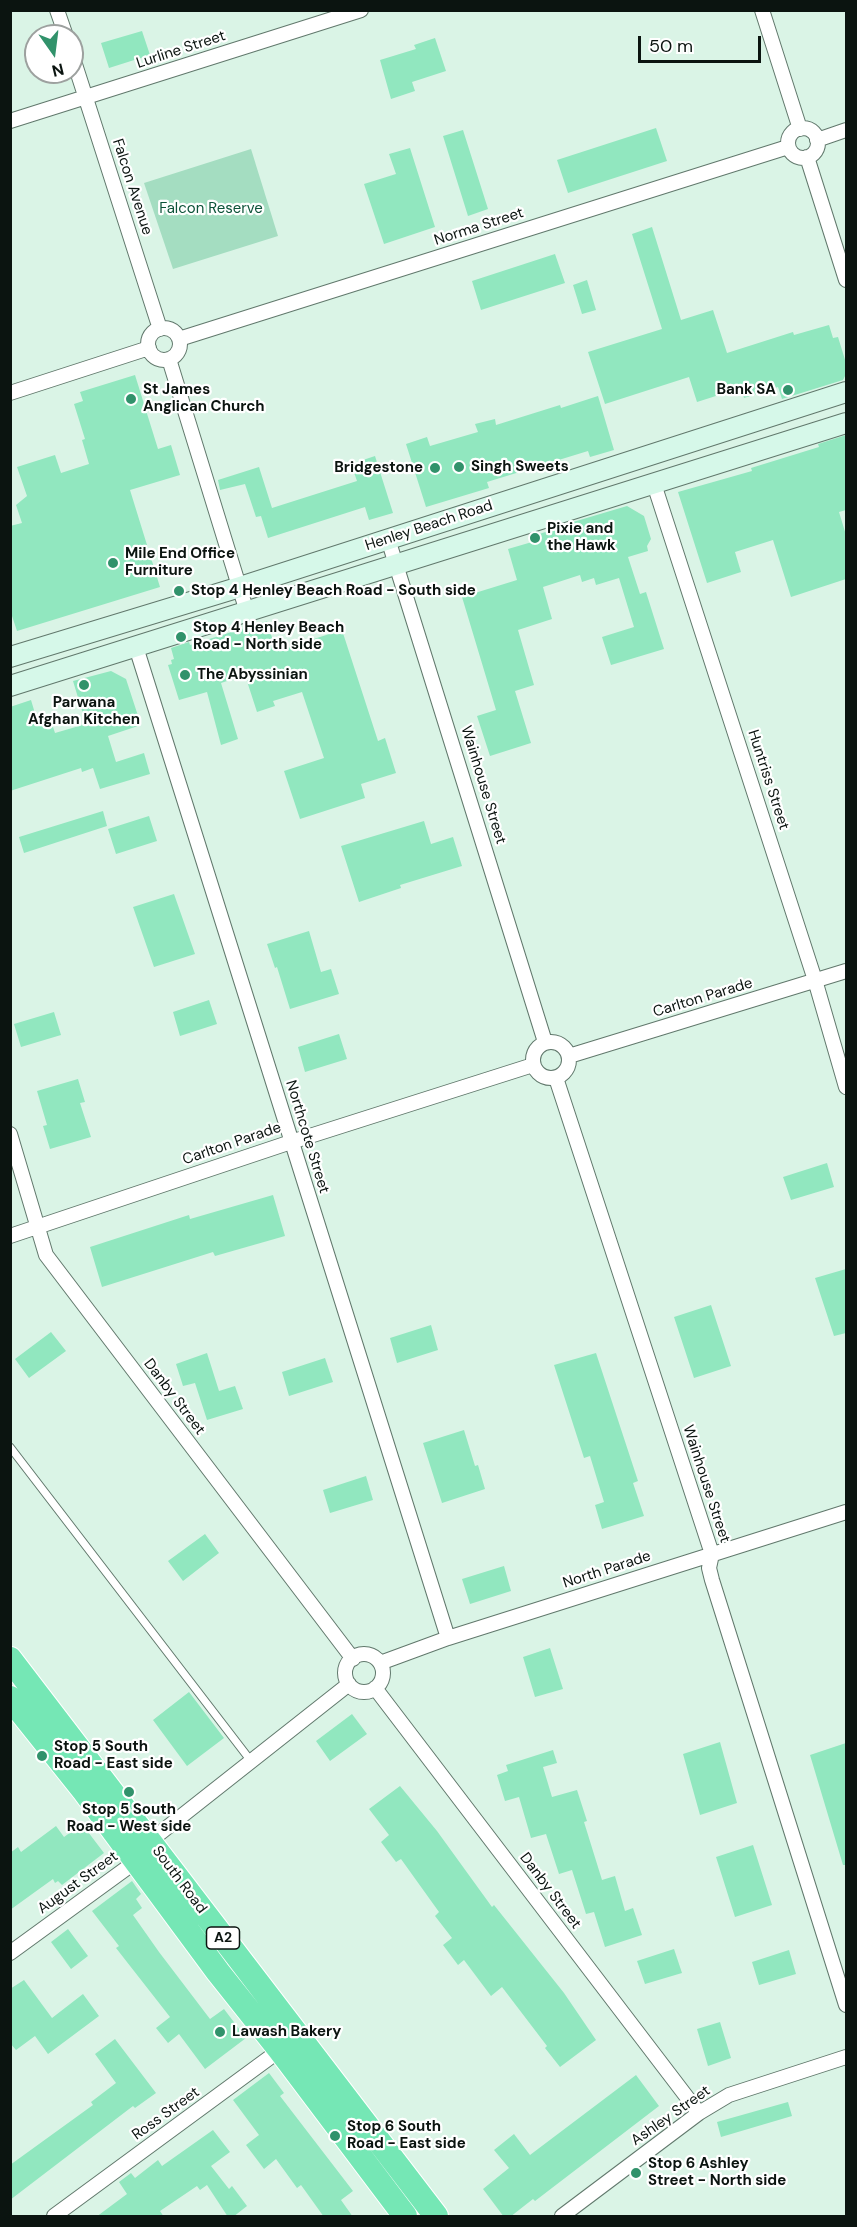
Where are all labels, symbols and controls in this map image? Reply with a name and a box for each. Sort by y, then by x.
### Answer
north arrow [24,24,84,84]
scale bar [641,24,764,62]
street label: Lurline Street [134,27,228,73]
text: 50 m [649,34,693,58]
text: N [50,58,66,82]
street label: Falcon Avenue [108,137,156,237]
park label: Falcon Reserve [159,200,263,218]
street label: Norma Street [432,204,526,250]
place label: St James Anglican Church [143,381,265,416]
place label: Bank SA [716,381,776,399]
marker: Bank SA [781,383,795,397]
marker: St James Anglican Church [124,392,138,406]
place label: Singh Sweets [471,458,569,476]
place label: Bridgestone [334,459,423,477]
marker: Singh Sweets [452,460,466,474]
marker: Bridgestone [428,461,442,475]
street label: Henley Beach Road [363,497,495,555]
place label: Pixie and the Hawk [547,520,616,555]
marker: Pixie and the Hawk [528,531,542,545]
place label: Mile End Office Furniture [125,545,235,580]
marker: Mile End Office Furniture [106,556,120,570]
place label: Stop 4 Henley Beach Road - South side [191,582,476,600]
marker: Stop 4 Henley Beach Road - South side [172,584,186,598]
place label: Stop 4 Henley Beach Road - North side [193,619,344,654]
marker: Stop 4 Henley Beach Road - North side [174,630,188,644]
place label: The Abyssinian [197,666,308,684]
marker: The Abyssinian [178,668,192,682]
marker: Parwana Afghan Kitchen [77,678,91,692]
place label: Parwana Afghan Kitchen [28,694,140,729]
street label: Wainhouse Street [456,724,510,846]
street label: Huntriss Street [743,728,793,832]
street label: Carlton Parade [651,974,755,1022]
street label: Northcote Street [281,1078,333,1196]
street label: Carlton Parade [180,1119,284,1169]
street label: Danby Street [140,1355,208,1439]
street label: Wainhouse Street [678,1423,734,1545]
street label: North Parade [561,1547,653,1593]
place label: Stop 5 South Road - East side [54,1738,173,1773]
marker: Stop 5 South Road - East side [35,1749,49,1763]
marker: Stop 5 South Road - West side [122,1785,136,1799]
place label: Stop 5 South Road - West side [67,1801,191,1836]
street label: South Road [148,1843,210,1917]
street label: August Street [34,1848,122,1918]
street label: Danby Street [516,1849,584,1933]
road number: A2 [206,1927,240,1949]
place label: Lawash Bakery [232,2023,341,2041]
marker: Lawash Bakery [213,2025,227,2039]
street label: Ashley Street [628,2082,714,2150]
street label: Ross Street [129,2084,203,2144]
place label: Stop 6 South Road - East side [347,2118,466,2153]
marker: Stop 6 South Road - East side [328,2129,342,2143]
place label: Stop 6 Ashley Street - North side [648,2155,786,2190]
marker: Stop 6 Ashley Street - North side [629,2166,643,2180]

